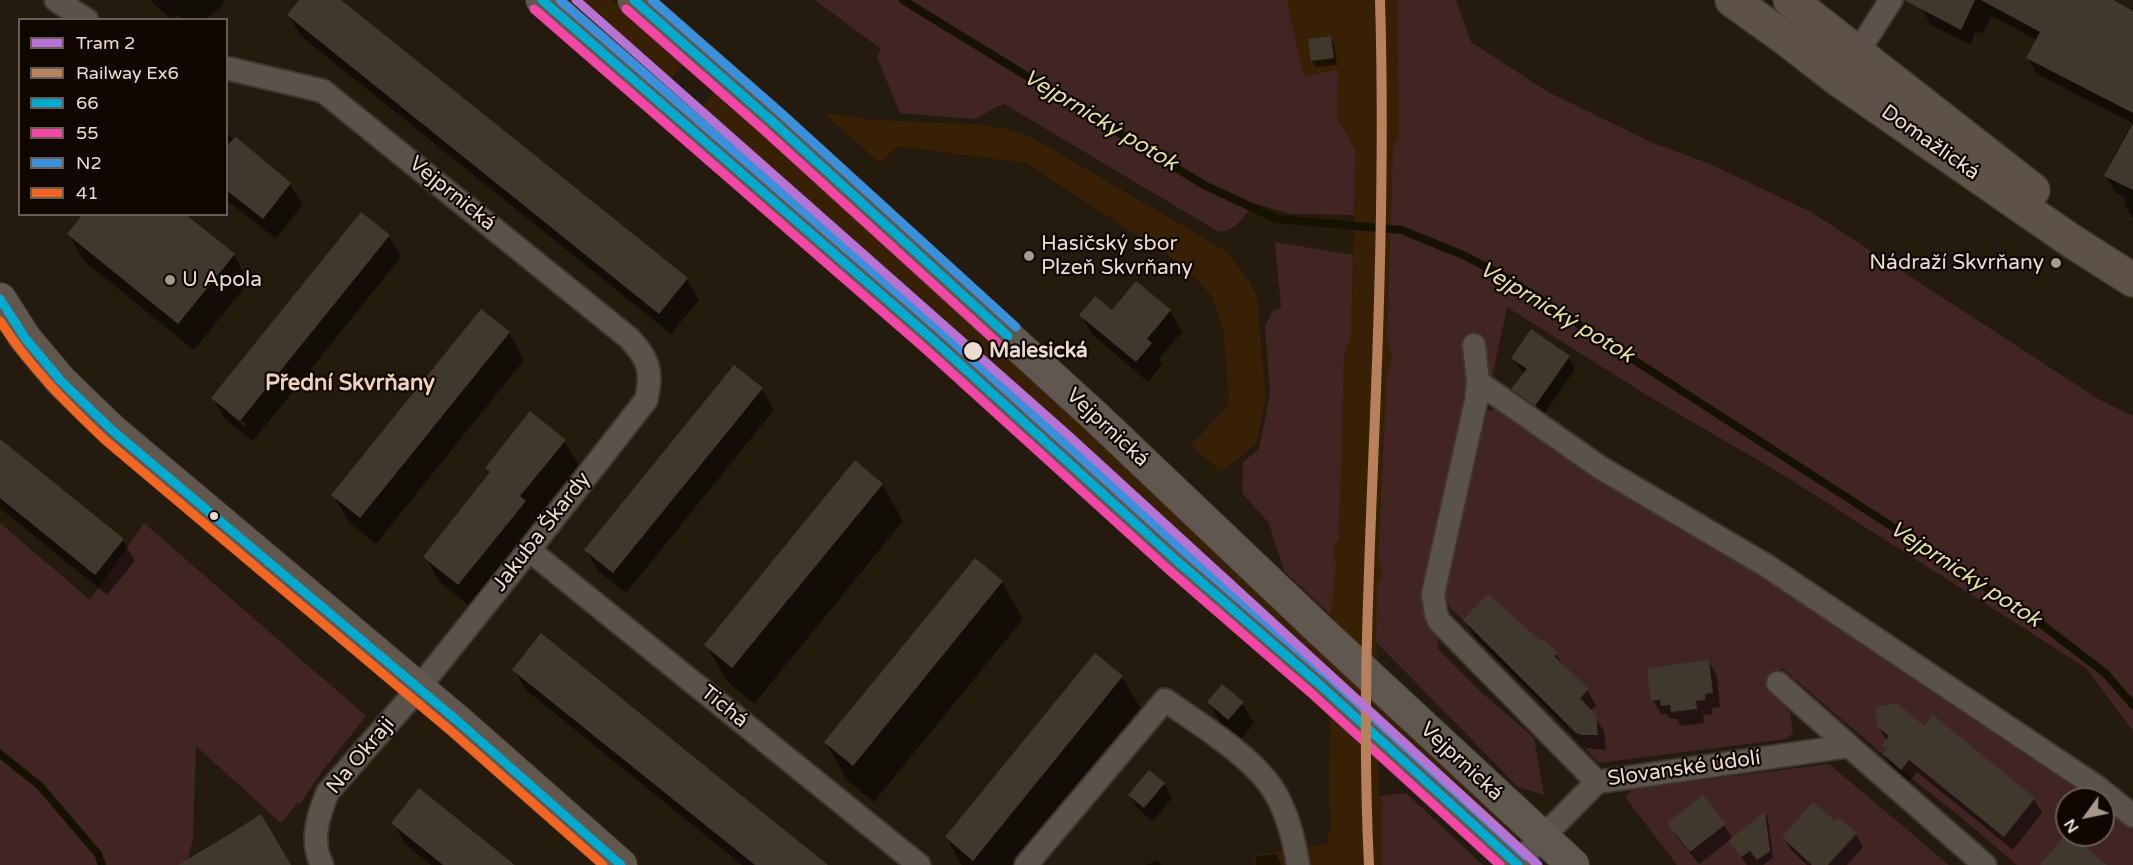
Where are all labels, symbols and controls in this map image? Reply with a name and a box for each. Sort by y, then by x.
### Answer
legend [18,18,228,216]
text: Tram 2 [76,32,135,54]
text: Railway Ex6 [76,62,179,84]
water label: Vejprnický potok [1018,65,1182,177]
text: 66 [76,92,99,114]
street label: Domažlická [1876,100,1984,186]
text: 55 [76,122,99,144]
street label: Vejprnická [404,151,500,237]
text: N2 [76,152,102,174]
text: 41 [76,182,99,204]
place label: Hasičský sbor Plzeň Skvrňany [1041,231,1193,281]
marker: Hasičský sbor Plzeň Skvrňany [1022,249,1036,263]
place label: Nádraží Skvrňany [1869,250,2044,276]
marker: Nádraží Skvrňany [2049,256,2063,270]
water label: Vejprnický potok [1474,257,1638,369]
place label: U Apola [182,267,262,293]
marker: U Apola [163,273,177,287]
place label: Malesická [989,338,1088,364]
marker: Malesická [962,340,984,362]
district label: Přední Skvrňany [265,371,435,397]
street label: Vejprnická [1060,383,1154,473]
street label: Jakuba Škardy [488,467,596,597]
unlabelled marker [208,510,220,522]
water label: Vejprnický potok [1884,516,2046,634]
street label: Tichá [695,680,753,734]
street label: Na Okraji [322,712,400,800]
street label: Vejprnická [1414,717,1508,807]
street label: Slovanské údolí [1606,746,1762,792]
north arrow [2055,787,2115,847]
text: N [2060,815,2083,837]

